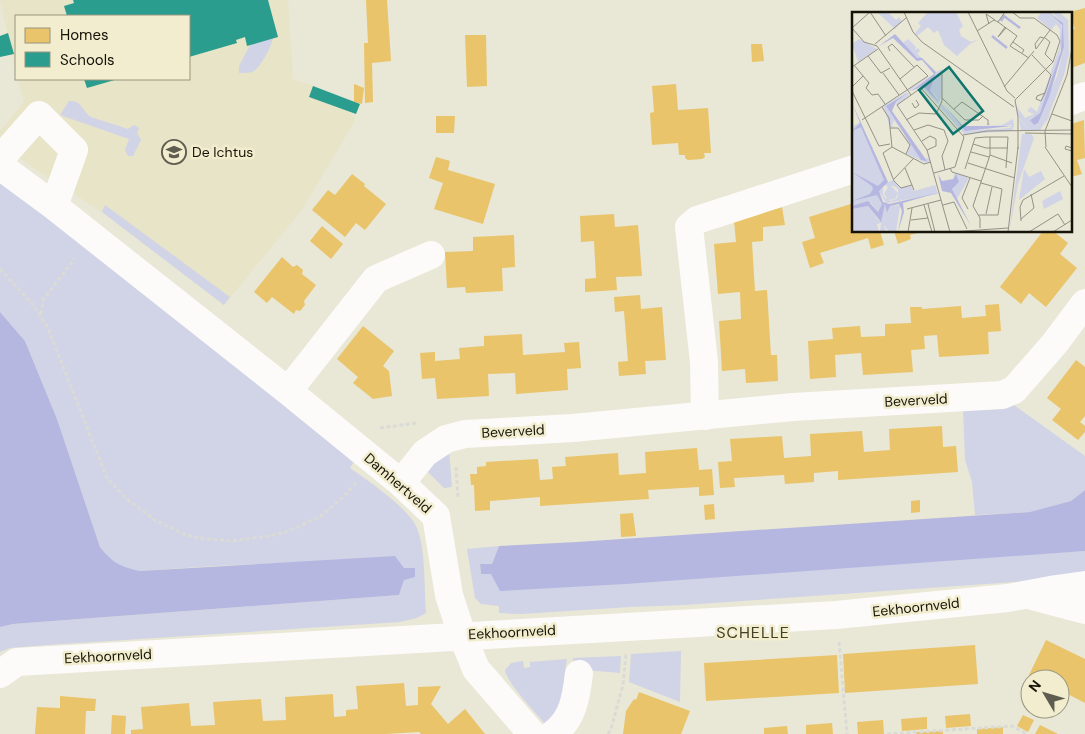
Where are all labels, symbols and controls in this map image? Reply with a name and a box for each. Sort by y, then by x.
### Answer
inset map [852,12,1072,232]
legend [15,15,190,80]
text: Homes [60,25,109,45]
text: Schools [60,50,115,70]
school or university icon: De Ichtus [161,139,187,165]
place label: De Ichtus [192,143,253,161]
street label: Beverveld [884,389,948,411]
street label: Beverveld [481,420,545,442]
street label: Damhertveld [361,449,435,517]
street label: Eekhoornveld [872,593,960,621]
street label: Eekhoornveld [468,621,556,643]
district label: SCHELLE [716,622,790,643]
street label: Eekhoornveld [64,645,152,667]
north arrow [1020,669,1070,719]
text: N [1025,676,1045,696]

